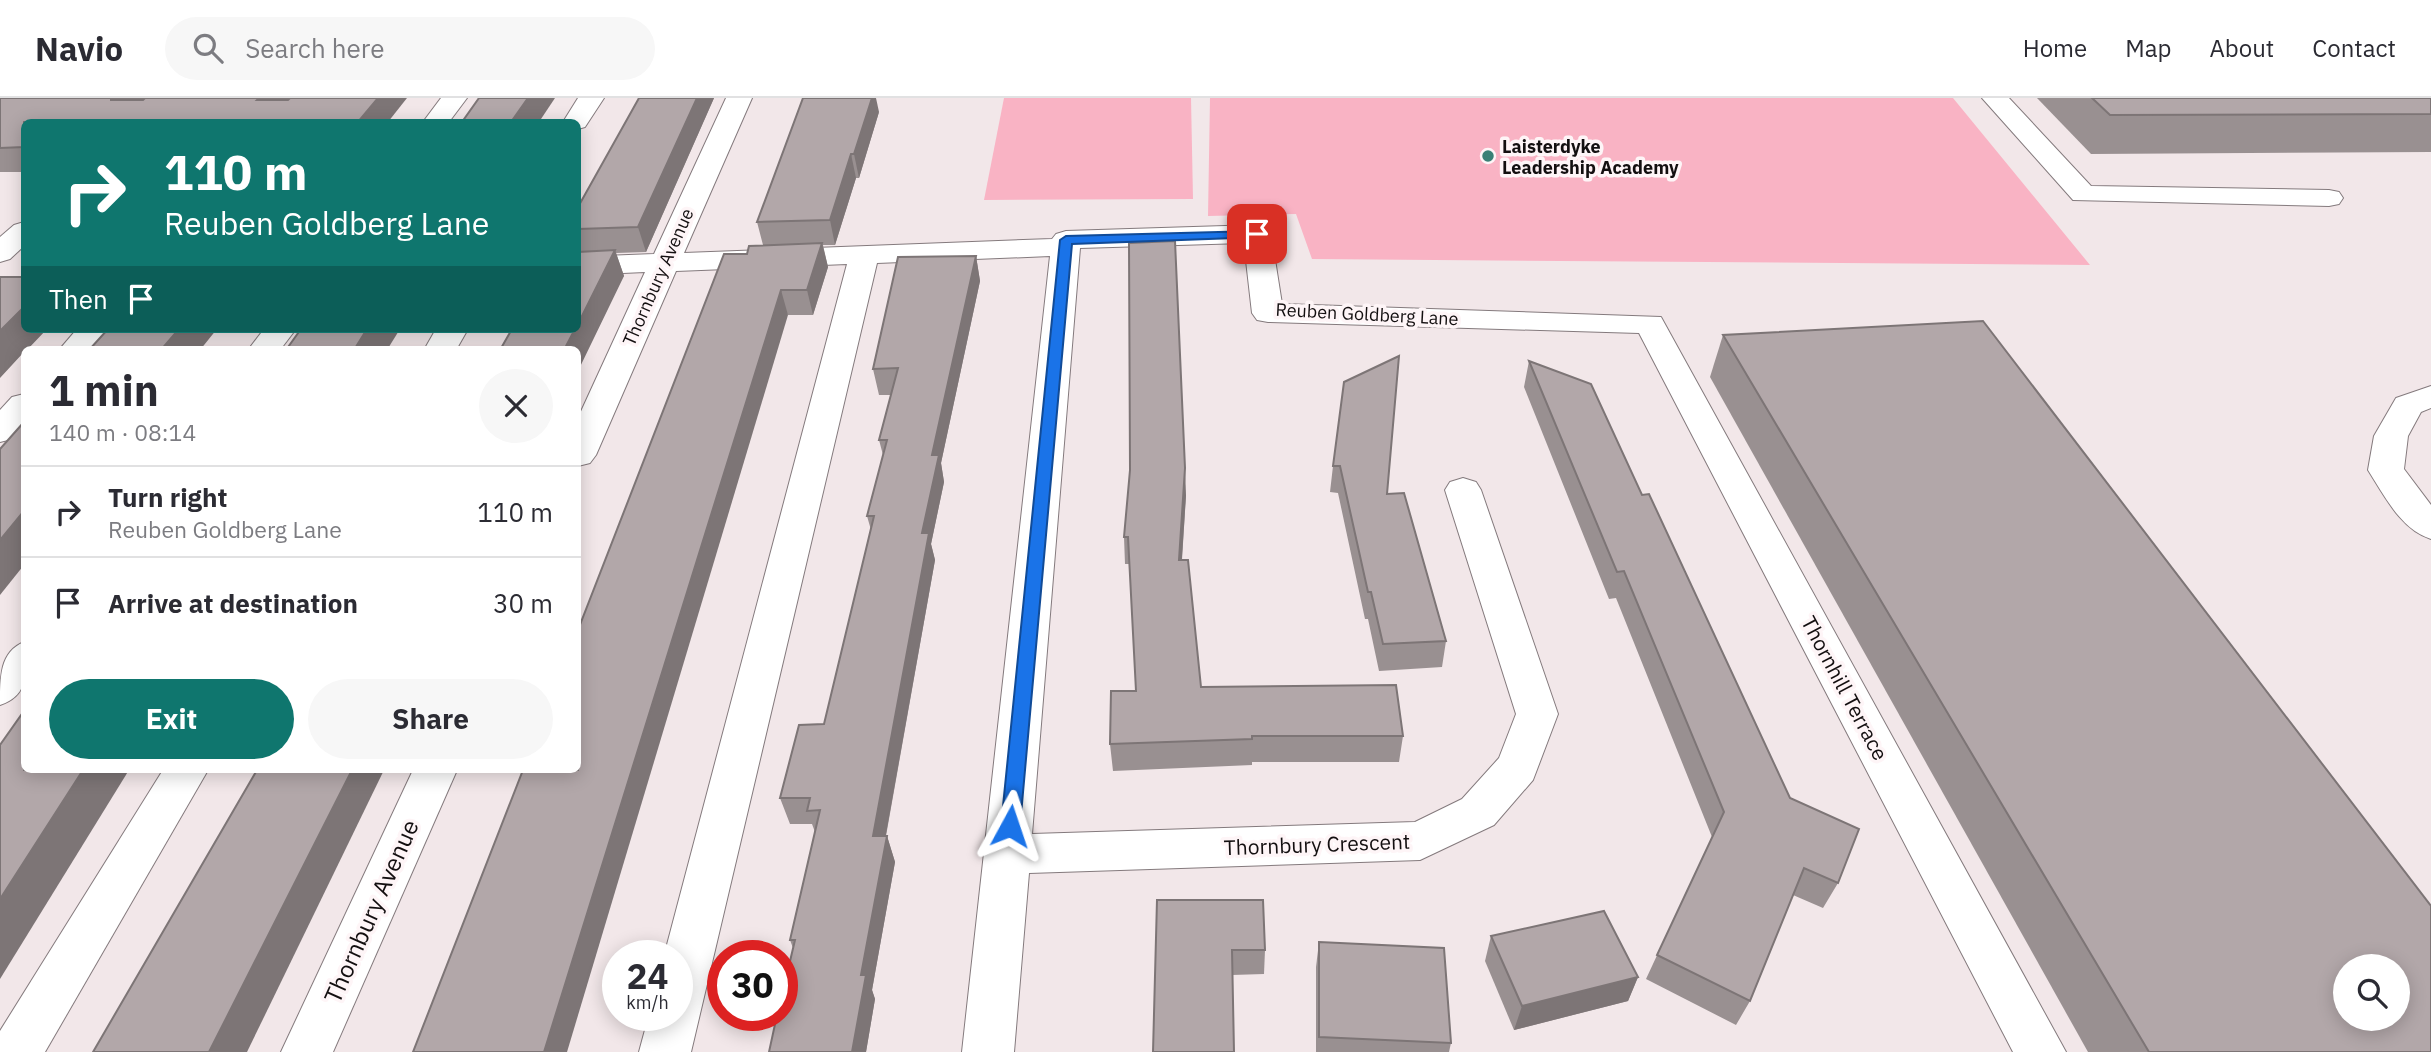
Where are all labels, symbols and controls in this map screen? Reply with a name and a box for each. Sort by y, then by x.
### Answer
search box [165,17,655,80]
text: Navio [35,27,123,70]
icon: search [189,29,227,67]
text: Search here [245,31,385,65]
text: Home [2023,32,2087,64]
text: Map [2125,32,2171,64]
text: About [2209,32,2274,64]
text: Contact [2312,32,2396,64]
place label: Laisterdyke Leadership Academy [1502,135,1679,179]
text: 110 m [164,140,308,203]
icon: right [49,147,140,238]
marker: Laisterdyke Leadership Academy [1480,148,1496,164]
text: Reuben Goldberg Lane [164,202,489,244]
pin [1227,204,1287,264]
street label: Thornbury Avenue [617,205,699,349]
icon: arrive [1238,215,1276,253]
icon: arrive [122,280,160,318]
text: Then [49,282,108,316]
street label: Reuben Goldberg Lane [1275,298,1459,330]
text: 1 min [49,363,159,418]
button: close [479,369,553,443]
text: 140 m · 08:14 [49,417,196,447]
text: Turn right [108,480,227,514]
icon: right [49,493,87,531]
text: 110 m [477,495,553,529]
text: Reuben Goldberg Lane [108,514,342,544]
icon: arrive [49,584,87,622]
text: Arrive at destination [108,586,358,620]
text: 30 m [493,586,553,620]
street label: Thornhill Terrace [1795,611,1895,765]
button: Exit [49,679,294,759]
button: Share [308,679,553,759]
position arrow [973,789,1047,863]
street label: Thornbury Avenue [316,814,426,1008]
street label: Thornbury Crescent [1223,827,1411,861]
speed limit sign: 30 [707,940,798,1031]
text: 24 [626,953,669,999]
map controls [2333,954,2410,1031]
button: search [2333,954,2410,1031]
text: km/h [626,991,669,1014]

